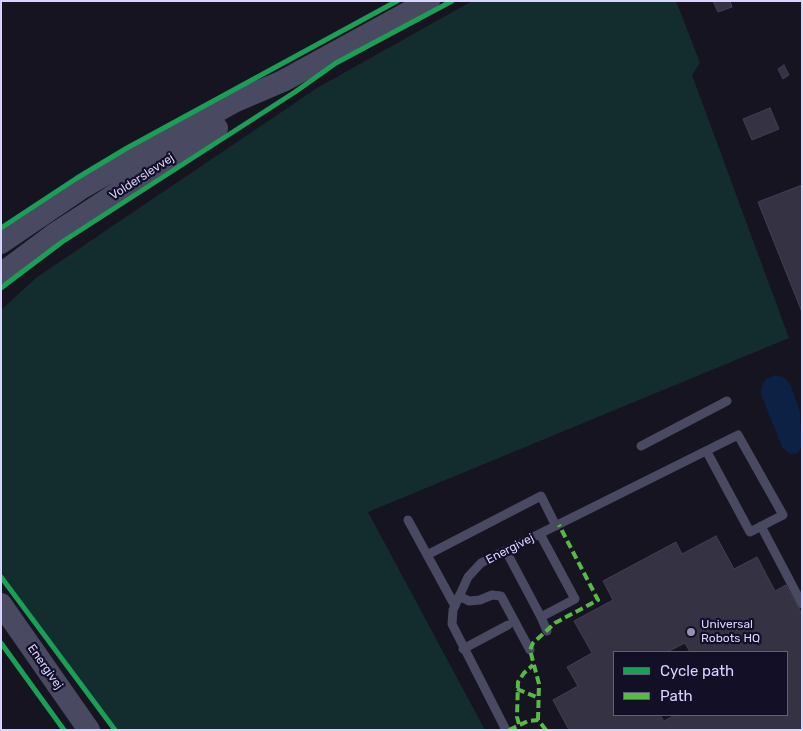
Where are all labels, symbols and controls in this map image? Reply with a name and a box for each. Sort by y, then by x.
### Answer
street label: Volderslevvej [107,151,177,203]
street label: Energivej [484,531,536,567]
place label: Universal Robots HQ [701,618,760,646]
marker: Universal Robots HQ [685,626,697,638]
street label: Energivej [24,642,66,692]
legend [613,651,788,716]
text: Cycle path [660,662,734,680]
text: Path [660,687,693,705]

